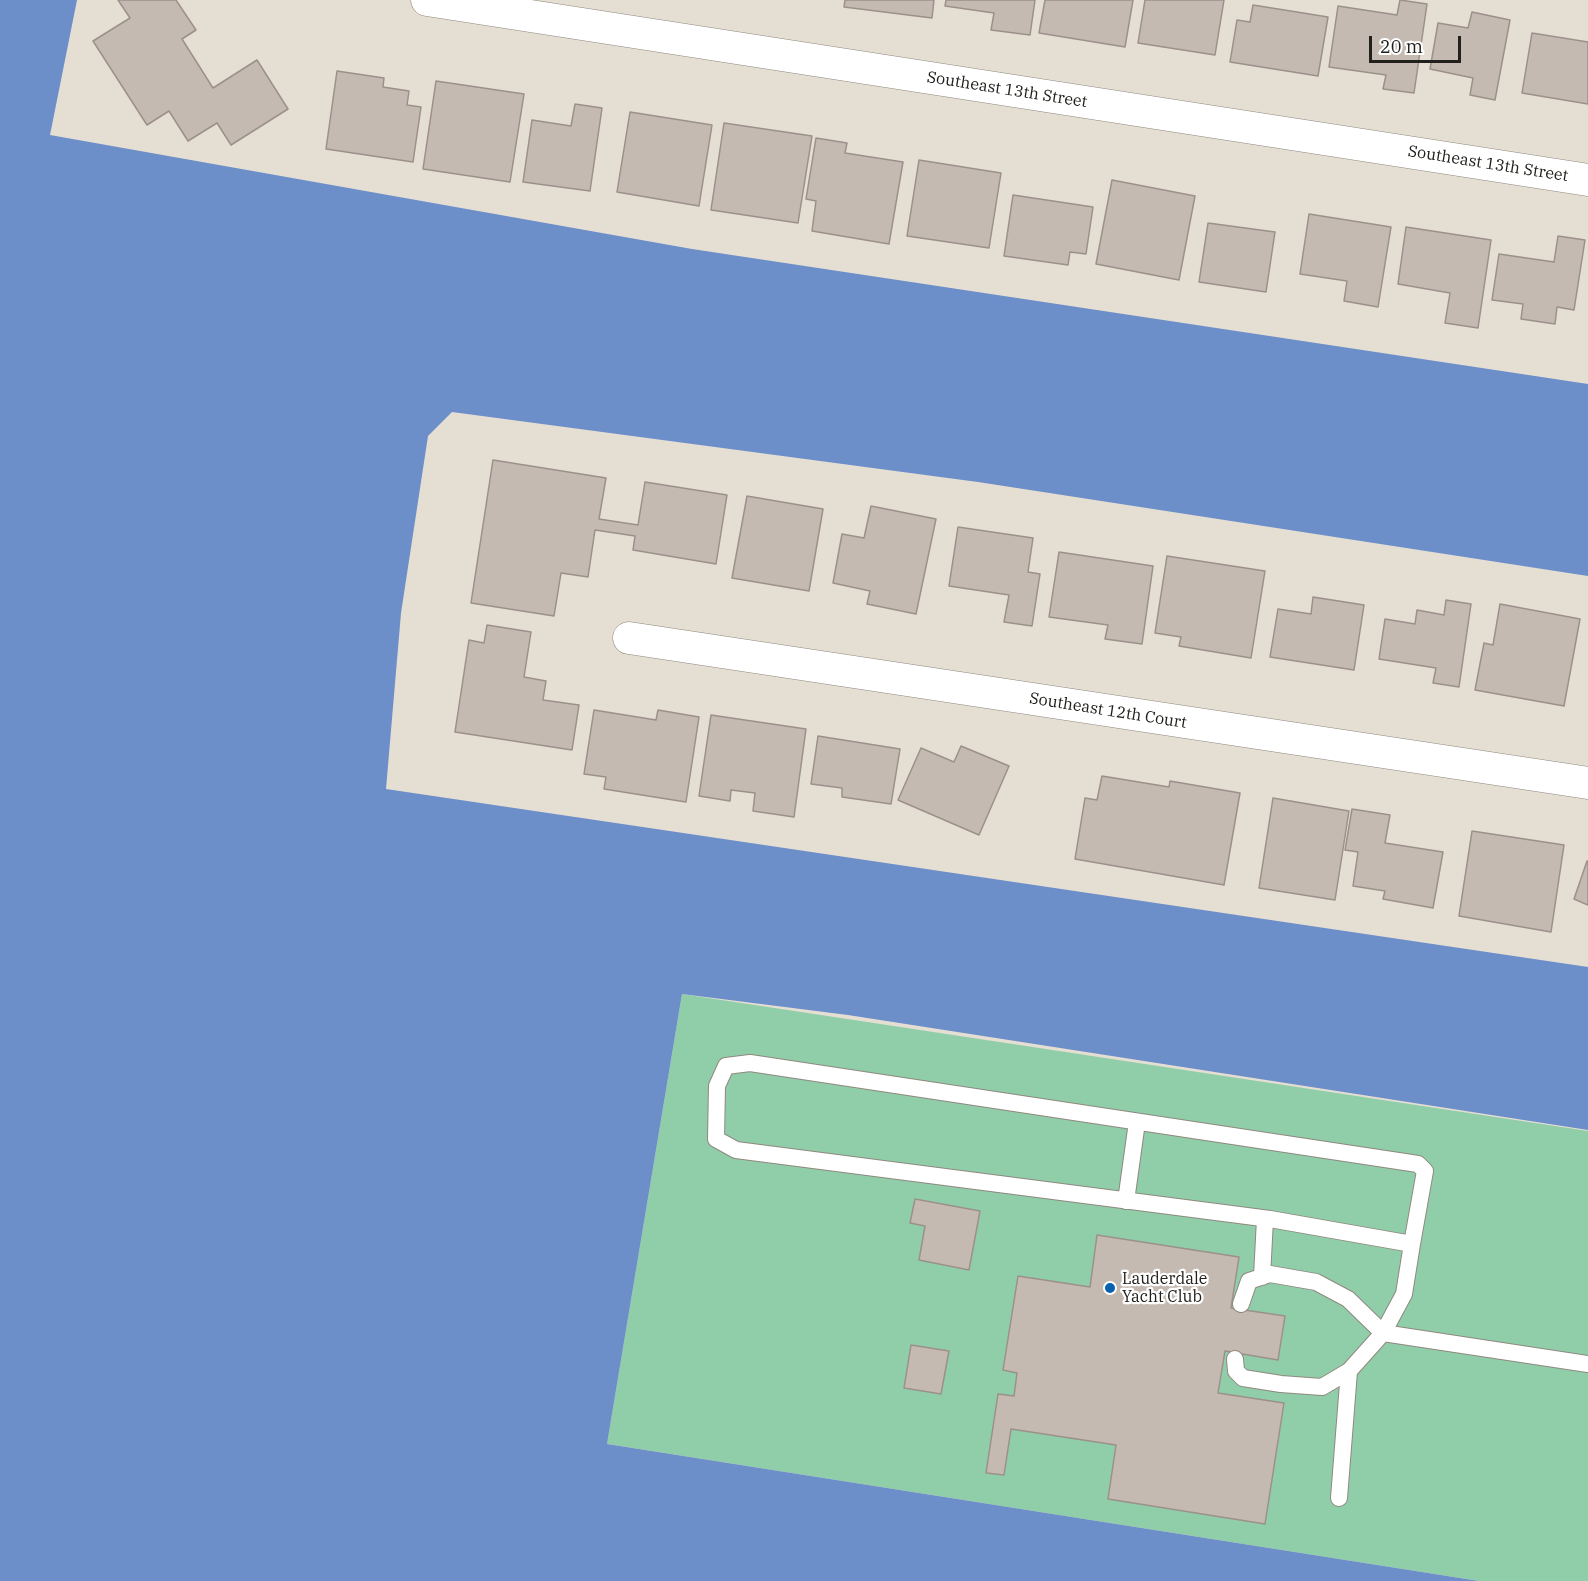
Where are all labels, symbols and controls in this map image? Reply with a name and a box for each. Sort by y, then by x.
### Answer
scale bar [1372,24,1464,62]
text: 20 m [1380,35,1423,58]
street label: Southeast 13th Street [926,68,1088,112]
street label: Southeast 13th Street [1407,142,1569,186]
street label: Southeast 12th Court [1028,689,1188,733]
place label: Lauderdale Yacht Club [1122,1269,1207,1307]
marker: Lauderdale Yacht Club [1103,1281,1117,1295]

